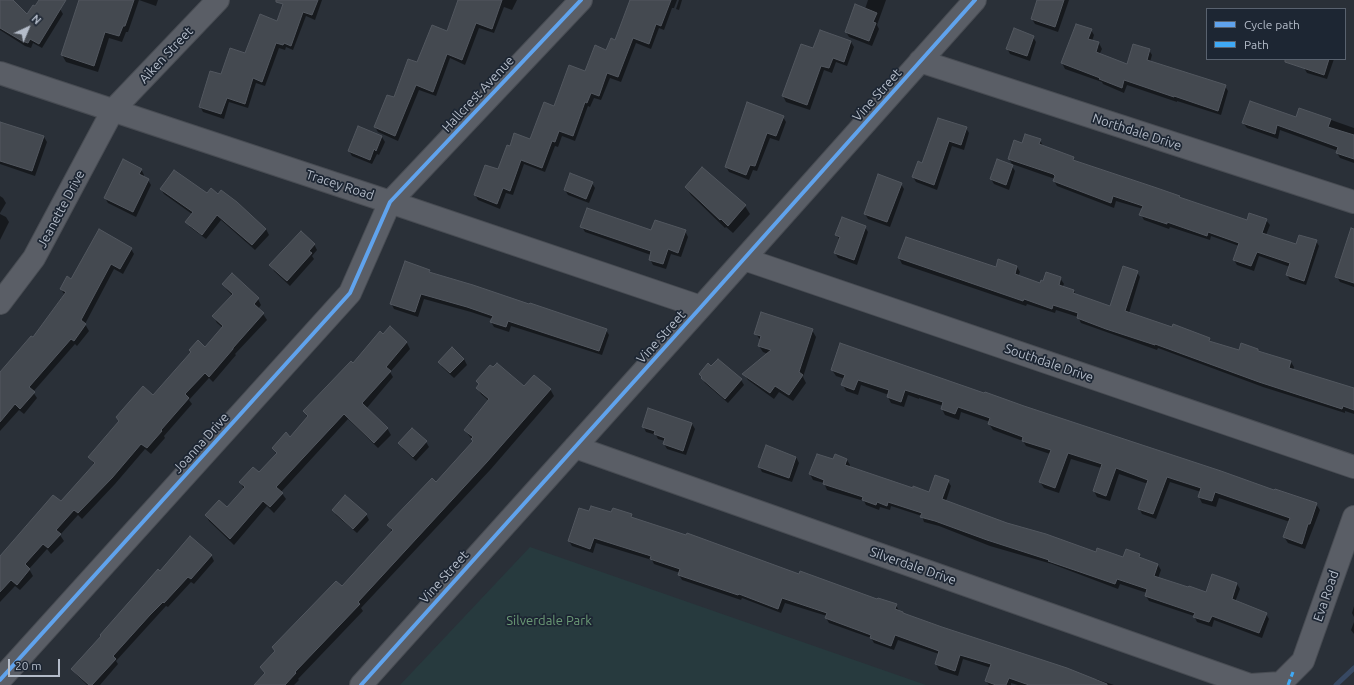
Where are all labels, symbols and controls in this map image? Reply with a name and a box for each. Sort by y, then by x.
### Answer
north arrow [8,8,48,48]
legend [1206,8,1346,60]
text: N [29,12,43,27]
text: Cycle path [1244,18,1300,31]
street label: Aiken Street [136,23,196,87]
text: Path [1244,38,1269,51]
street label: Hallcrest Avenue [439,53,517,135]
street label: Vine Street [849,65,905,125]
street label: Northdale Drive [1090,110,1184,154]
street label: Jeanette Drive [34,167,88,251]
street label: Tracey Road [304,167,376,203]
street label: Vine Street [633,307,689,367]
street label: Southdale Drive [1003,340,1095,386]
street label: Joanna Drive [170,410,232,476]
street label: Silverdale Drive [868,544,958,588]
street label: Vine Street [416,547,472,607]
street label: Eva Road [1310,568,1342,624]
park label: Silverdale Park [506,613,592,629]
scale bar [10,651,62,677]
text: 20 m [15,659,42,672]

